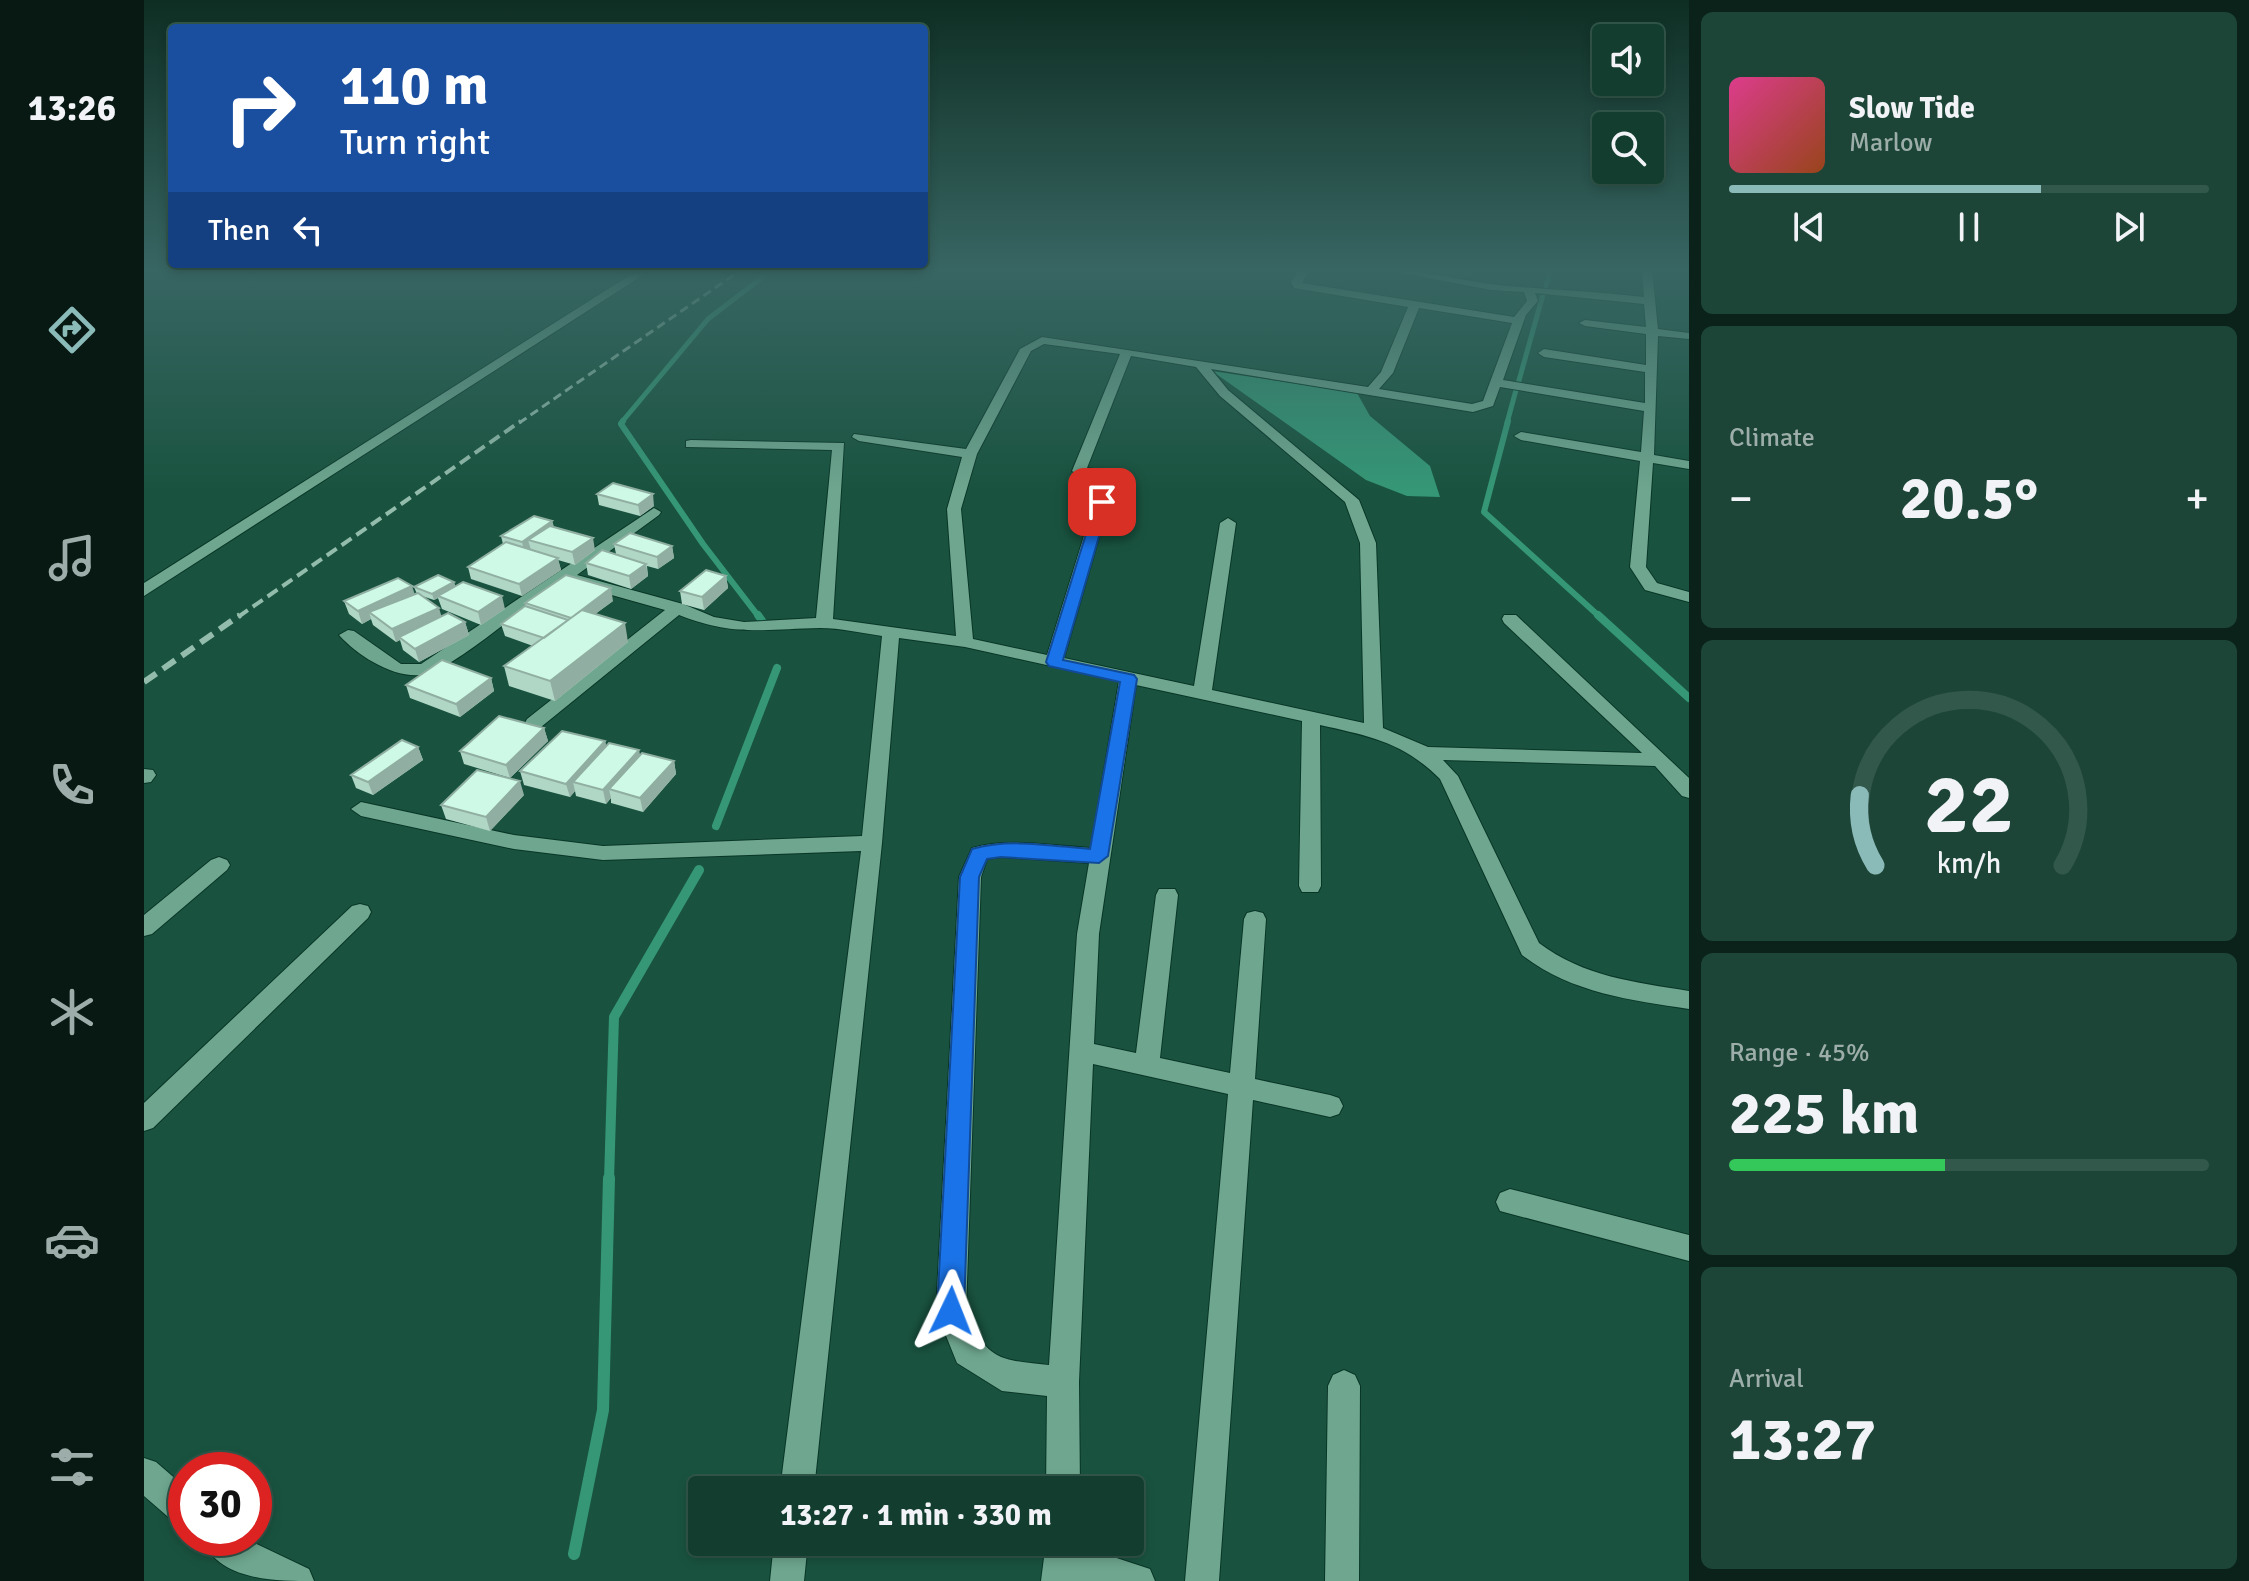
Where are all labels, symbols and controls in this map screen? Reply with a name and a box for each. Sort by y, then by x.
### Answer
map controls [1592,24,1664,184]
button: sound [1592,24,1664,96]
text: 110 m [340,51,488,120]
icon: right [208,56,312,160]
text: 13:26 [28,86,116,131]
text: Slow Tide [1849,90,1975,127]
button: search [1592,112,1664,184]
text: Turn right [340,120,490,165]
text: Marlow [1849,127,1932,159]
icon: previous [1787,205,1831,249]
icon: pause [1947,205,1991,249]
icon: next [2107,205,2151,249]
icon: left [286,208,330,252]
text: Then [208,212,270,249]
icon: directions [44,302,100,358]
text: Climate [1729,422,1815,454]
text: 20.5° [1900,462,2038,536]
pin [1068,468,1136,536]
text: − [1729,472,1753,526]
text: + [2185,472,2209,526]
icon: arrive [1080,480,1124,524]
icon: music [44,530,100,586]
text: 22 [1924,754,2014,856]
icon: phone [44,757,100,813]
text: km/h [1937,847,2001,882]
icon: climate [44,984,100,1040]
text: Range · 45% [1729,1037,1870,1069]
text: 225 km [1729,1077,1919,1151]
icon: car [44,1212,100,1268]
position arrow [909,1269,993,1353]
text: Arrival [1729,1363,1804,1395]
text: 13:27 [1729,1403,1876,1477]
icon: filters [44,1439,100,1495]
speed limit sign: 30 [168,1452,272,1556]
text: 13:27 · 1 min · 330 m [780,1497,1052,1534]

